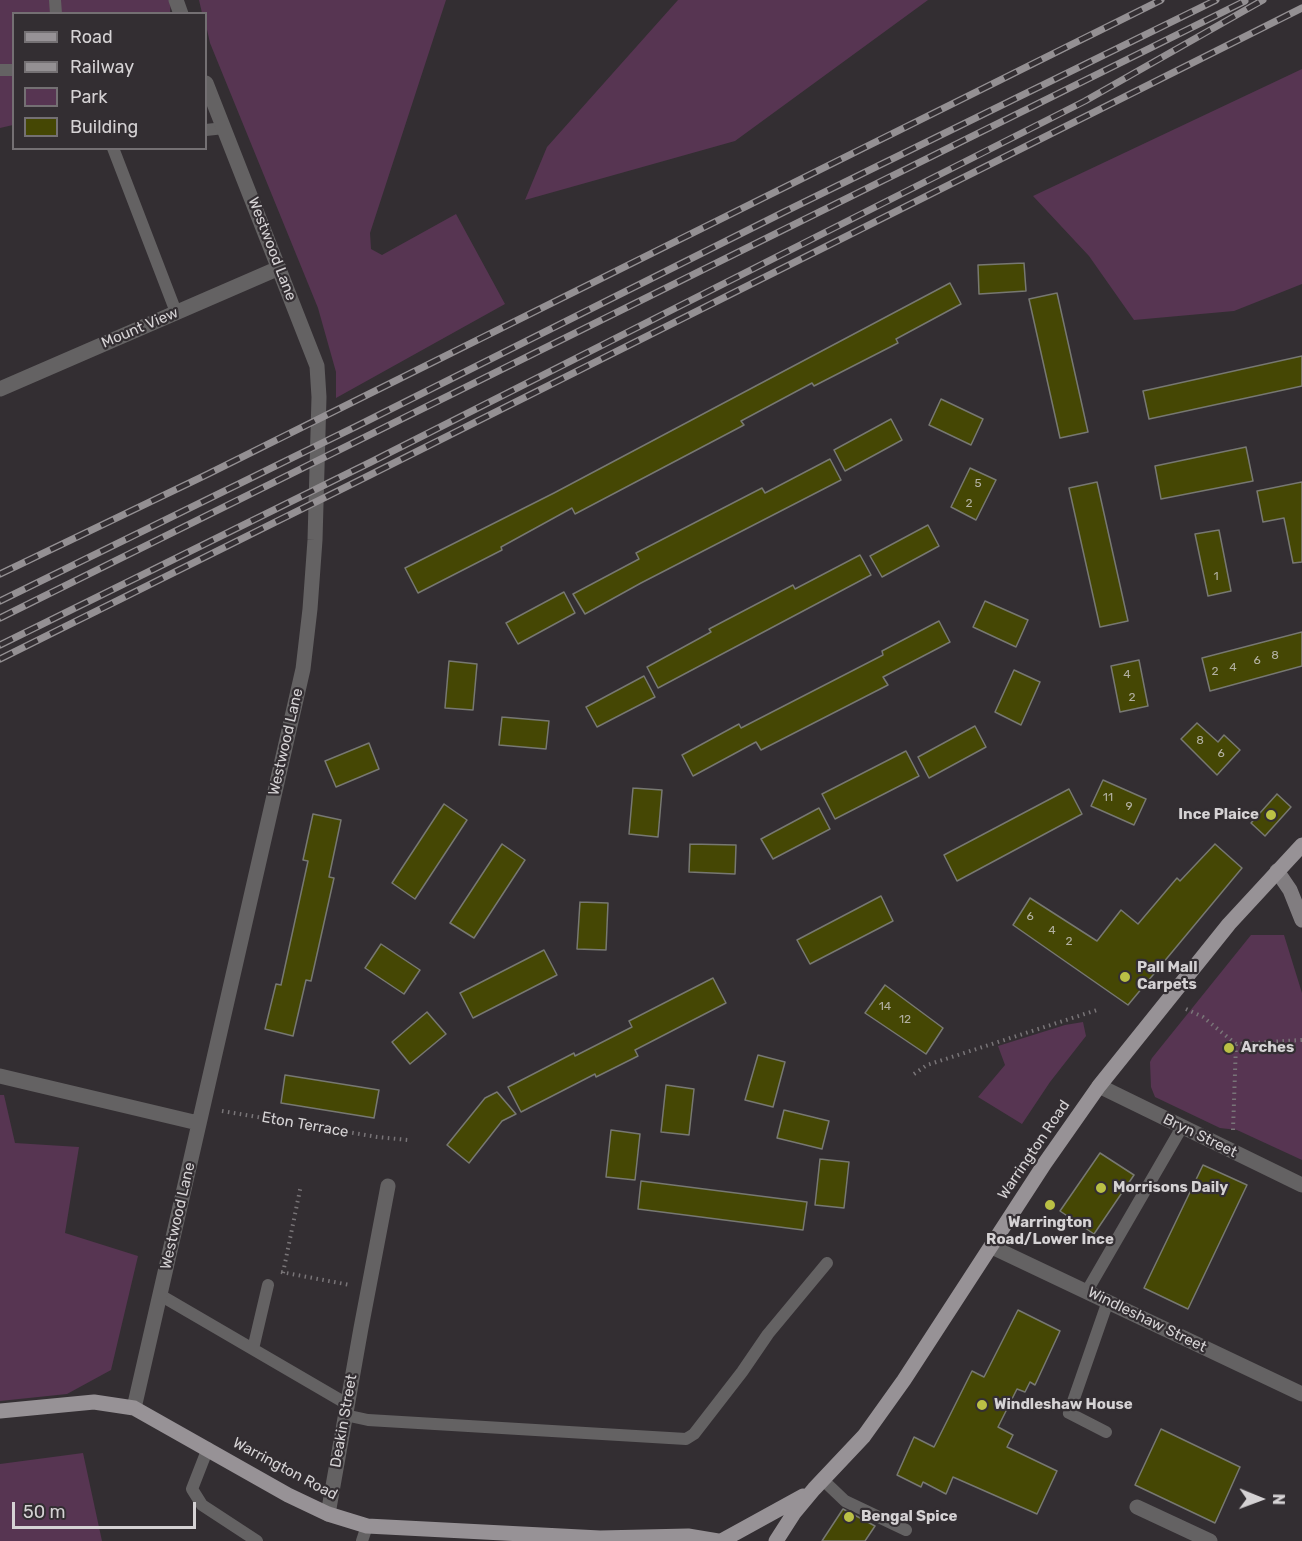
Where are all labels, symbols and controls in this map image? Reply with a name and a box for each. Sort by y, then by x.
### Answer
legend [12,12,207,150]
text: Road [70,26,113,48]
text: Railway [70,56,134,78]
text: Park [70,86,107,108]
text: Building [70,116,138,138]
street label: Westwood Lane [244,195,300,303]
street label: Mount View [99,304,181,352]
house number: 5 [974,477,982,491]
house number: 2 [965,497,973,511]
house number: 1 [1213,570,1219,584]
house number: 8 [1271,649,1279,663]
house number: 6 [1253,654,1261,668]
house number: 4 [1229,661,1237,675]
house number: 2 [1211,665,1219,679]
house number: 4 [1123,668,1131,682]
street label: Westwood Lane [265,687,307,797]
house number: 2 [1128,691,1136,705]
house number: 8 [1196,734,1204,748]
house number: 6 [1217,747,1225,761]
house number: 11 [1103,791,1113,805]
house number: 9 [1125,800,1133,814]
place label: Ince Plaice [1178,806,1259,824]
marker: Ince Plaice [1264,808,1278,822]
house number: 6 [1026,910,1034,924]
house number: 4 [1048,924,1056,938]
house number: 2 [1065,935,1073,949]
place label: Pall Mall Carpets [1137,959,1197,994]
marker: Pall Mall Carpets [1118,970,1132,984]
house number: 14 [879,1000,891,1014]
house number: 12 [899,1013,911,1027]
place label: Arches [1241,1039,1294,1057]
marker: Arches [1222,1041,1236,1055]
street label: Warrington Road [994,1097,1074,1203]
street label: Eton Terrace [260,1108,350,1142]
street label: Bryn Street [1160,1110,1240,1162]
street label: Westwood Lane [157,1161,199,1271]
place label: Morrisons Daily [1113,1179,1228,1197]
marker: Morrisons Daily [1094,1181,1108,1195]
marker: Warrington Road/Lower Ince [1043,1198,1057,1212]
place label: Warrington Road/Lower Ince [986,1214,1114,1249]
street label: Windleshaw Street [1085,1283,1209,1357]
street label: Deakin Street [327,1373,361,1469]
place label: Windleshaw House [994,1396,1133,1414]
marker: Windleshaw House [975,1398,989,1412]
street label: Warrington Road [230,1434,340,1504]
north arrow [1230,1469,1290,1529]
scale bar [15,1490,200,1528]
text: N [1269,1493,1288,1505]
text: 50 m [23,1501,66,1523]
place label: Bengal Spice [861,1508,957,1526]
marker: Bengal Spice [842,1510,856,1524]

